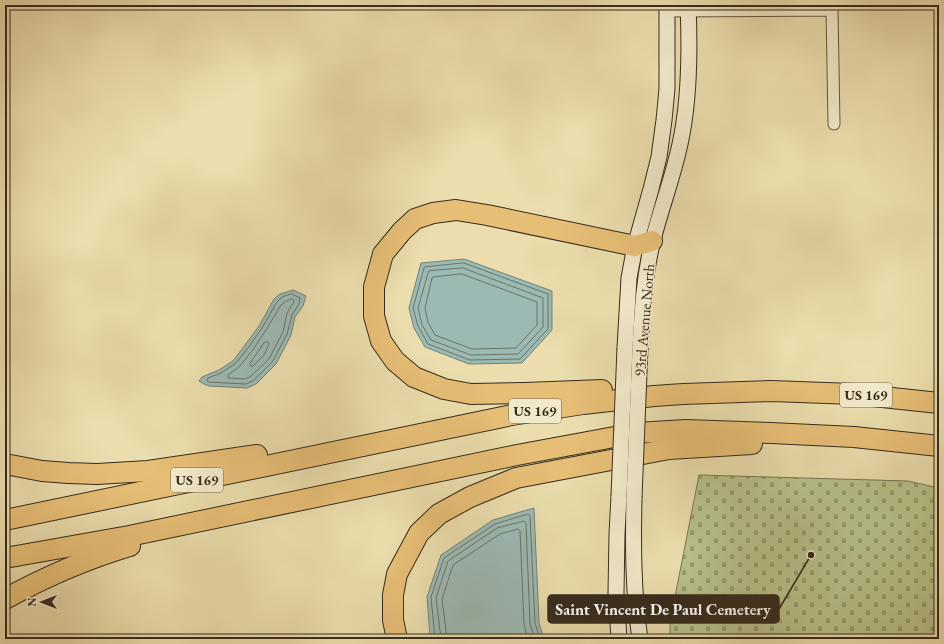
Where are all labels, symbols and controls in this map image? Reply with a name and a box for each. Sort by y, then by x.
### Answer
street label: 93rd Avenue North [630,263,658,377]
road number: US 169 [840,383,892,407]
road number: US 169 [509,399,561,423]
road number: US 169 [171,468,223,492]
north arrow [22,582,62,622]
callout: Saint Vincent De Paul Cemetery [548,595,779,623]
text: N [25,597,39,606]
text: Saint Vincent De Paul Cemetery [555,599,771,620]

